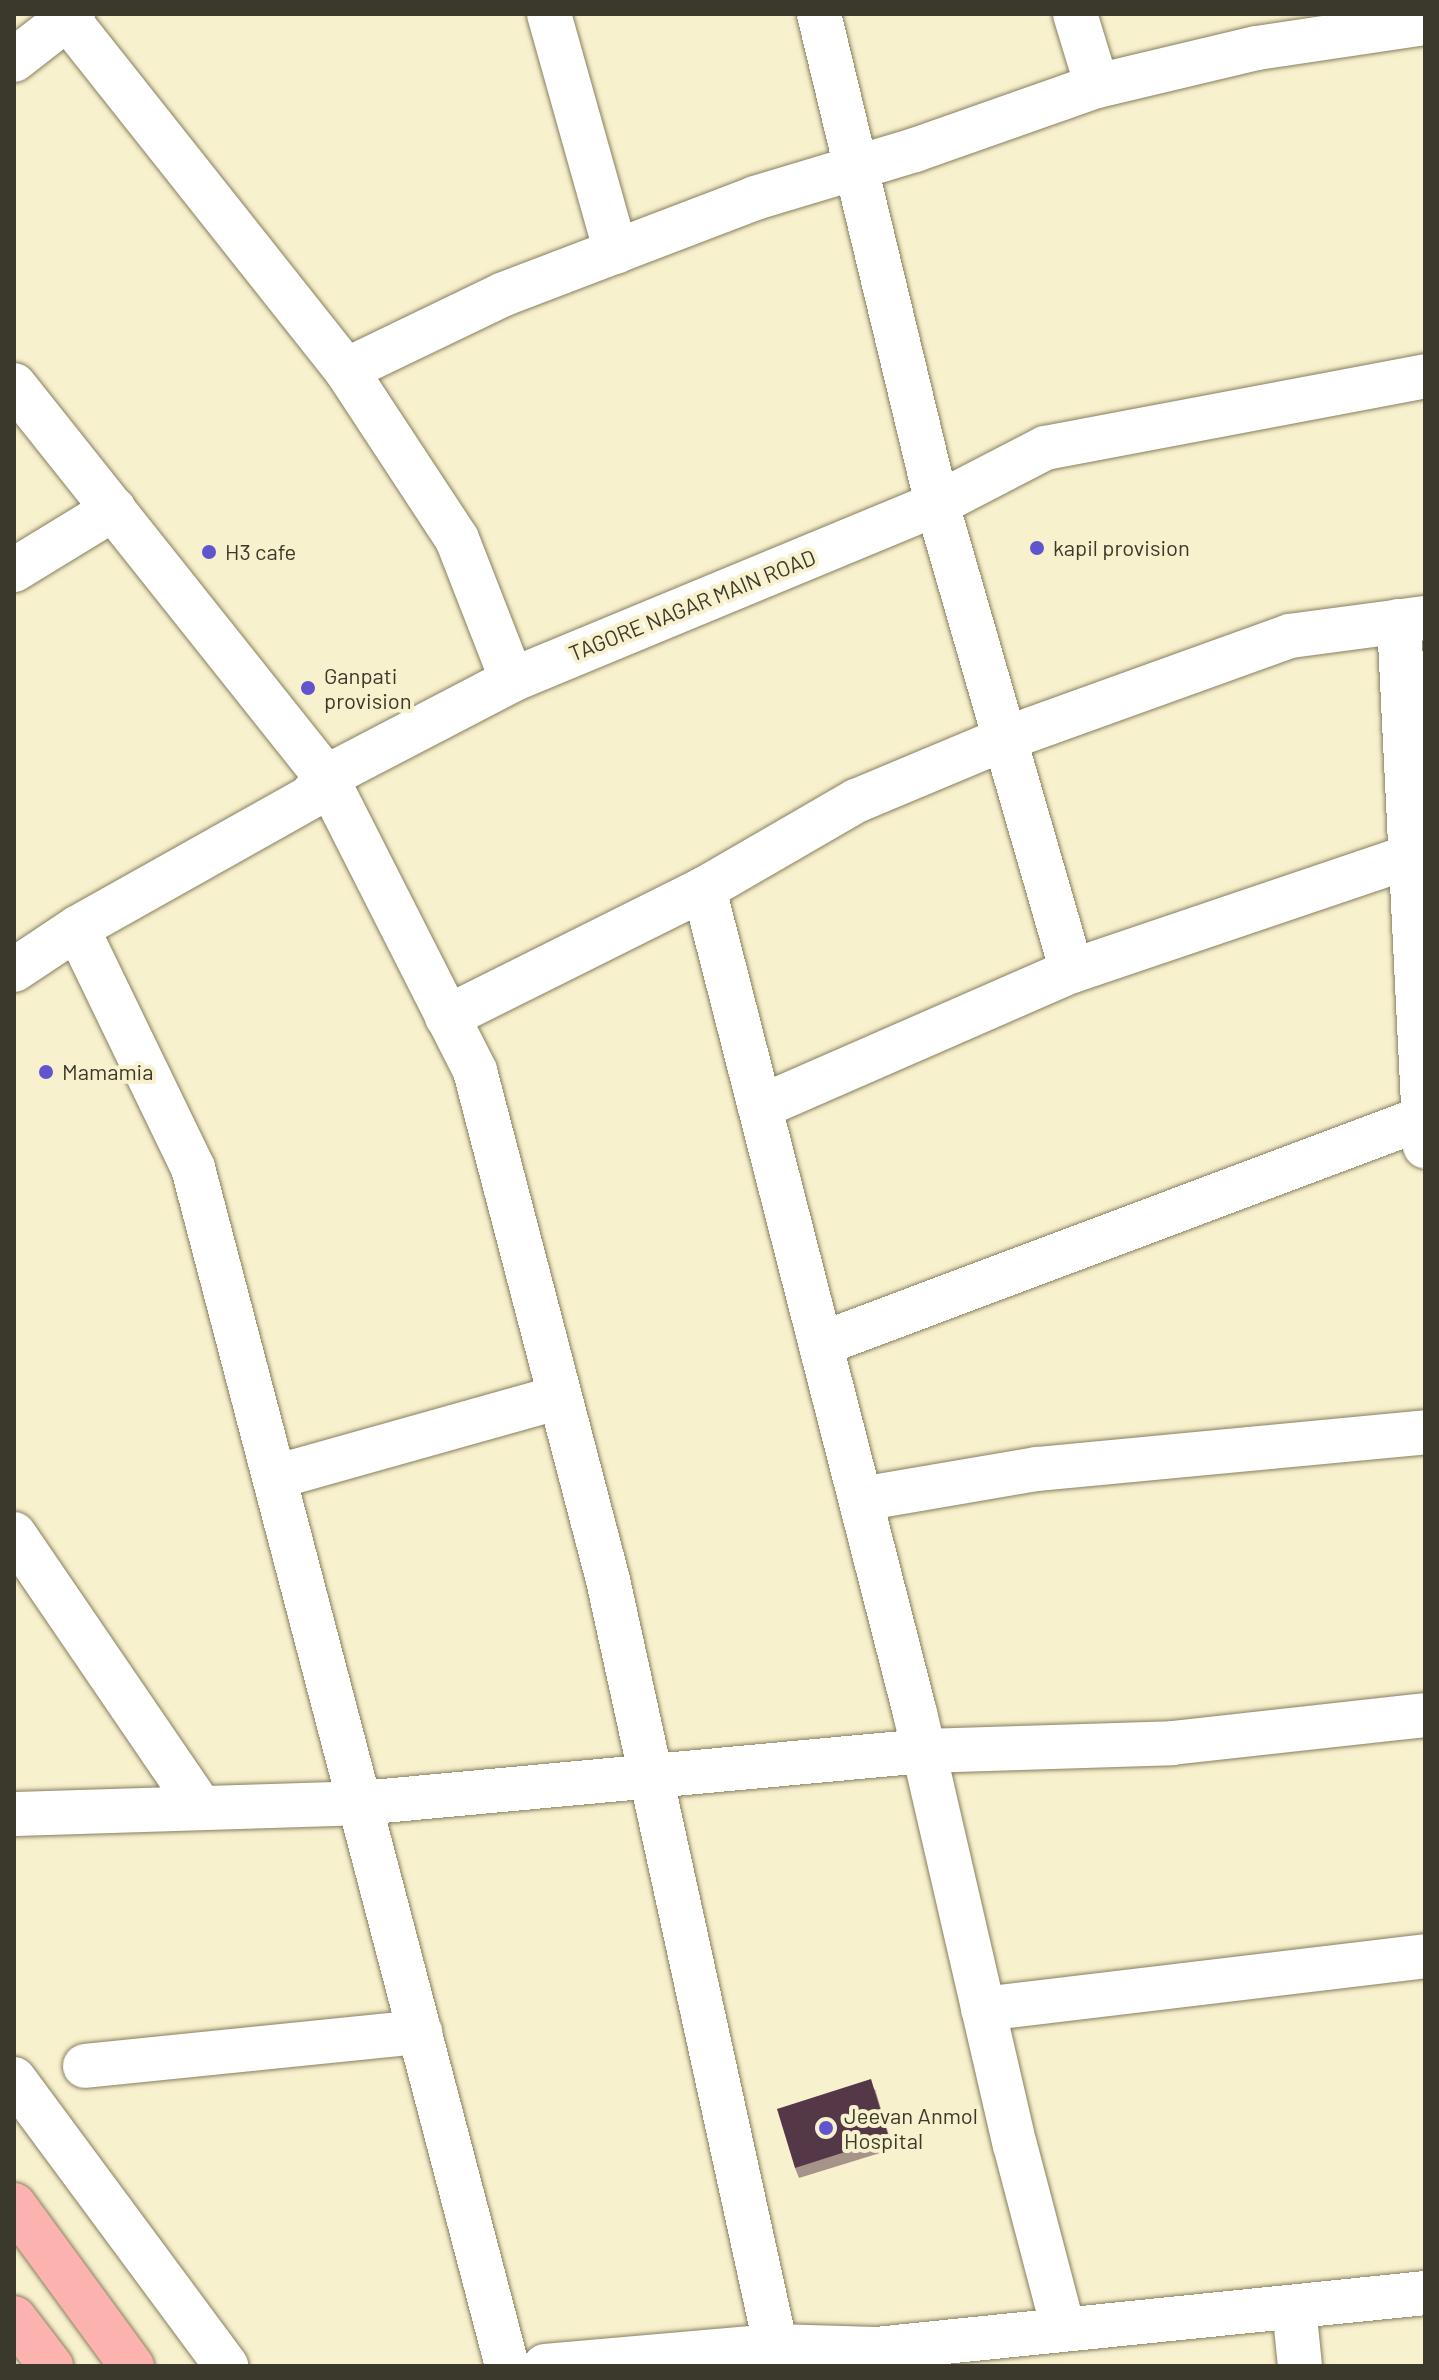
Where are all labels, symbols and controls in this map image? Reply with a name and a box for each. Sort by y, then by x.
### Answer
place label: kapil provision [1053,535,1190,561]
place label: H3 cafe [225,539,296,565]
marker: kapil provision [1028,539,1046,557]
marker: H3 cafe [200,543,218,561]
street label: TAGORE NAGAR MAIN ROAD [565,543,819,667]
place label: Ganpati provision [324,662,412,714]
marker: Ganpati provision [299,679,317,697]
place label: Mamamia [62,1059,153,1085]
marker: Mamamia [37,1063,55,1081]
place label: Jeevan Anmol Hospital [844,2102,978,2154]
marker: Jeevan Anmol Hospital [815,2117,837,2139]

